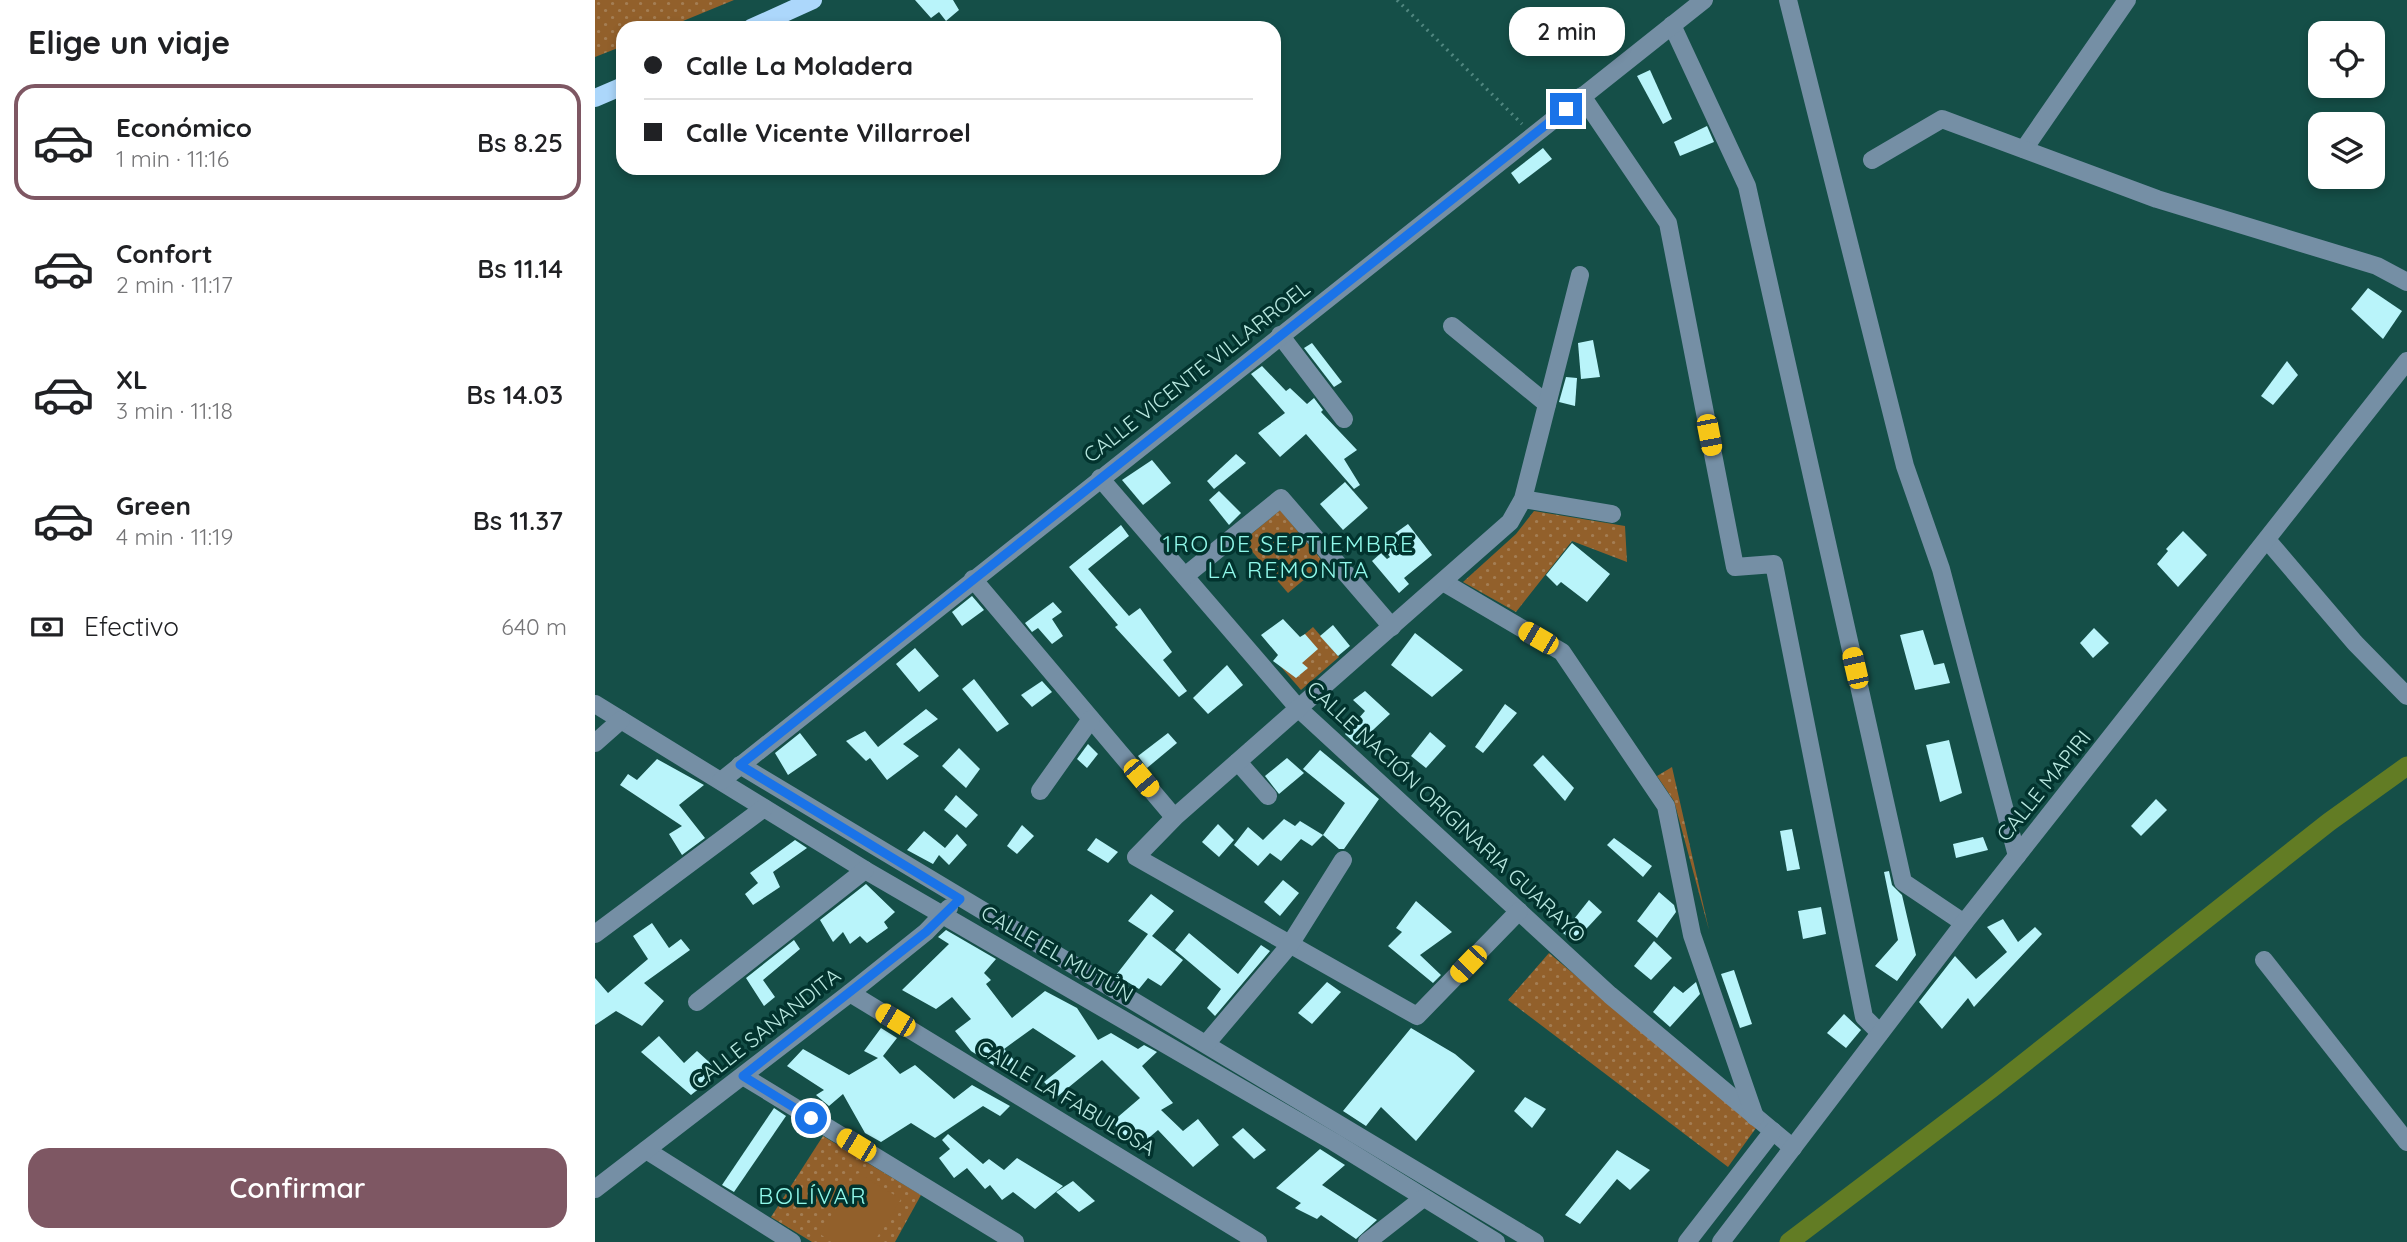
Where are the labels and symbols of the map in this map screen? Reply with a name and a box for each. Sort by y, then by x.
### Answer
callout: 2 min [1508,7,1624,56]
route end [1550,93,1582,125]
street label: CALLE VICENTE VILLARROEL [1078,275,1315,468]
car [1695,412,1724,458]
district label: 1RO DE SEPTIEMBRE LA REMONTA [1163,529,1415,584]
car [1515,618,1562,658]
car [1841,645,1870,691]
street label: CALLE NACIÓN ORIGINARIA GUARAYO [1302,675,1592,948]
street label: CALLE MAPIRI [1991,725,2096,846]
car [1120,755,1163,801]
street label: CALLE EL MUTÚN [977,899,1138,1007]
car [1446,942,1491,986]
street label: CALLE SANANDITA [685,962,845,1095]
car [872,1000,919,1040]
street label: CALLE LA FABULOSA [973,1034,1161,1161]
route start [795,1102,827,1134]
car [833,1125,880,1165]
district label: BOLÍVAR [758,1181,868,1210]

